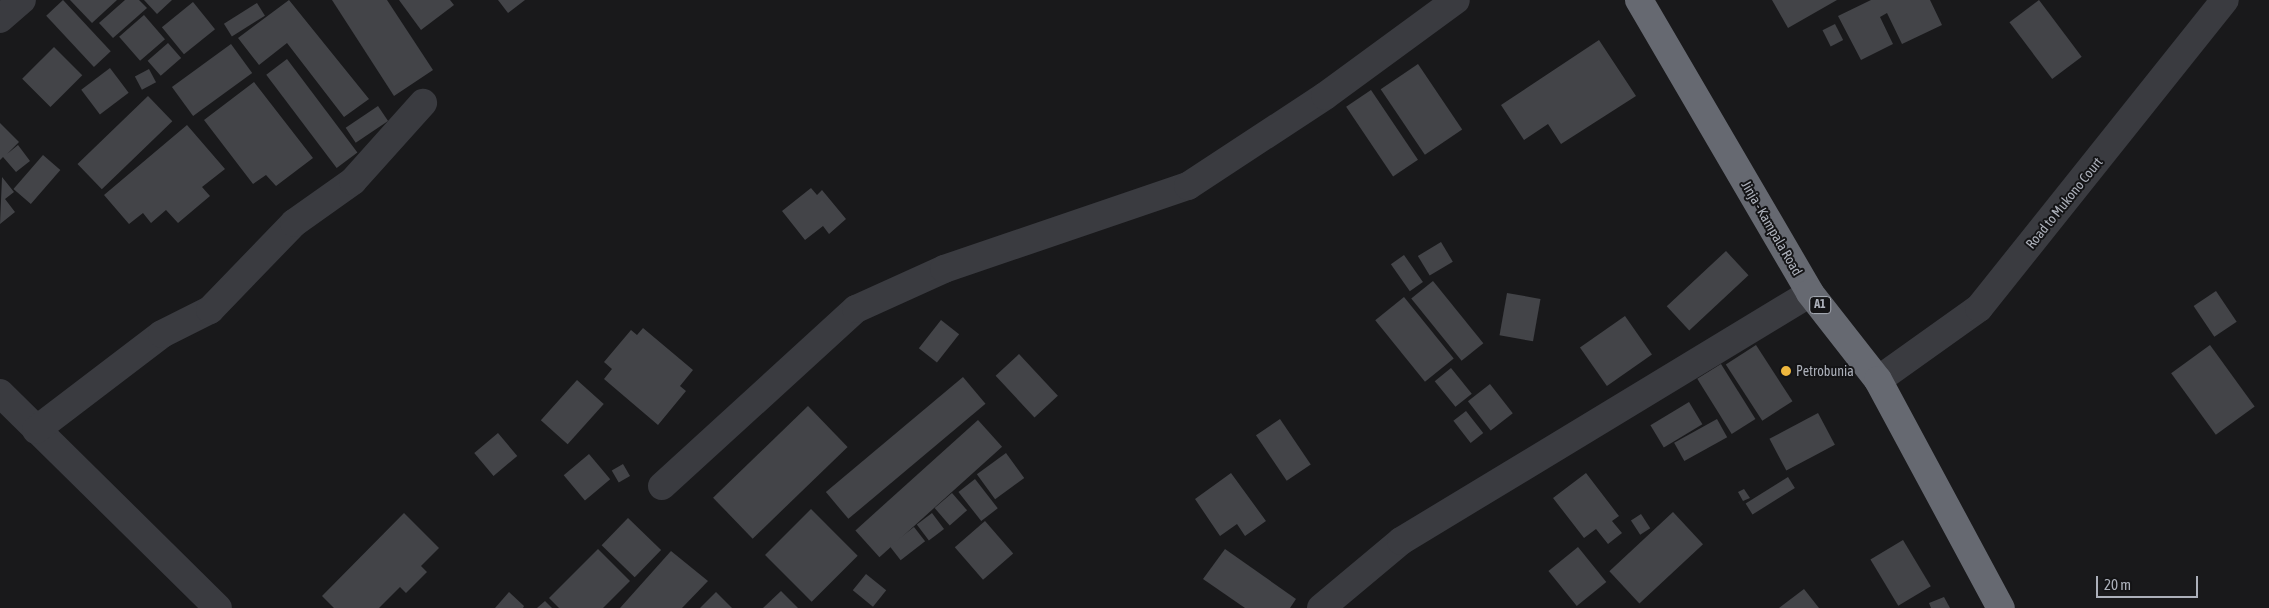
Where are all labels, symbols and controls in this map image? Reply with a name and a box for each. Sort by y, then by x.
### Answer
street label: Road to Mukono Court [2022,154,2106,252]
street label: Jinja - Kampala Road [1738,178,1806,278]
road number: A1 [1809,296,1831,314]
place label: Petrobunia [1796,363,1854,379]
marker: Petrobunia [1780,365,1792,377]
scale bar [2099,566,2202,598]
text: 20 m [2104,576,2131,593]

